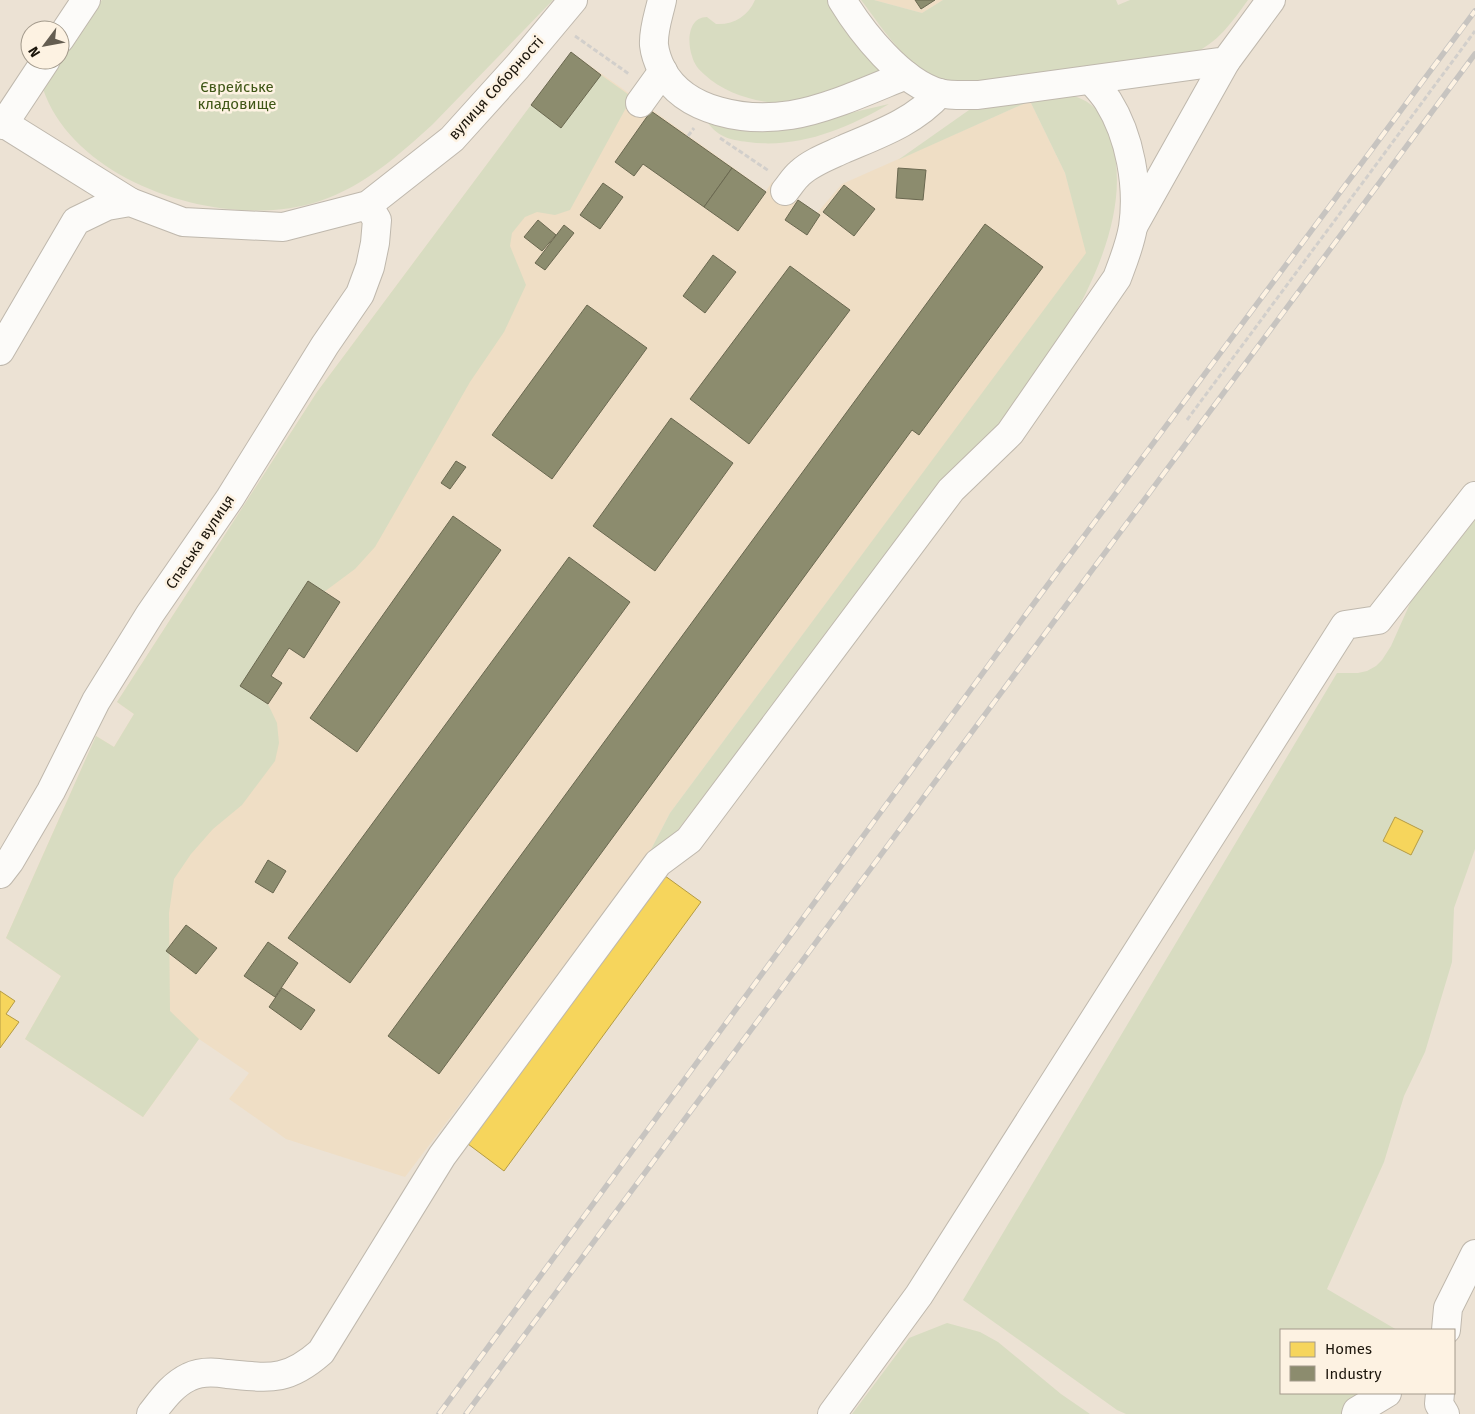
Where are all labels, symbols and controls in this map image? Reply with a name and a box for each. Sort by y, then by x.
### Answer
north arrow [20,20,70,70]
street label: вулиця Соборності [445,33,547,143]
text: N [25,43,44,60]
park label: Єврейське кладовище [197,78,277,113]
street label: Спаська вулиця [162,491,238,593]
legend [1280,1329,1455,1394]
text: Homes [1325,1340,1372,1358]
text: Industry [1325,1365,1382,1383]

